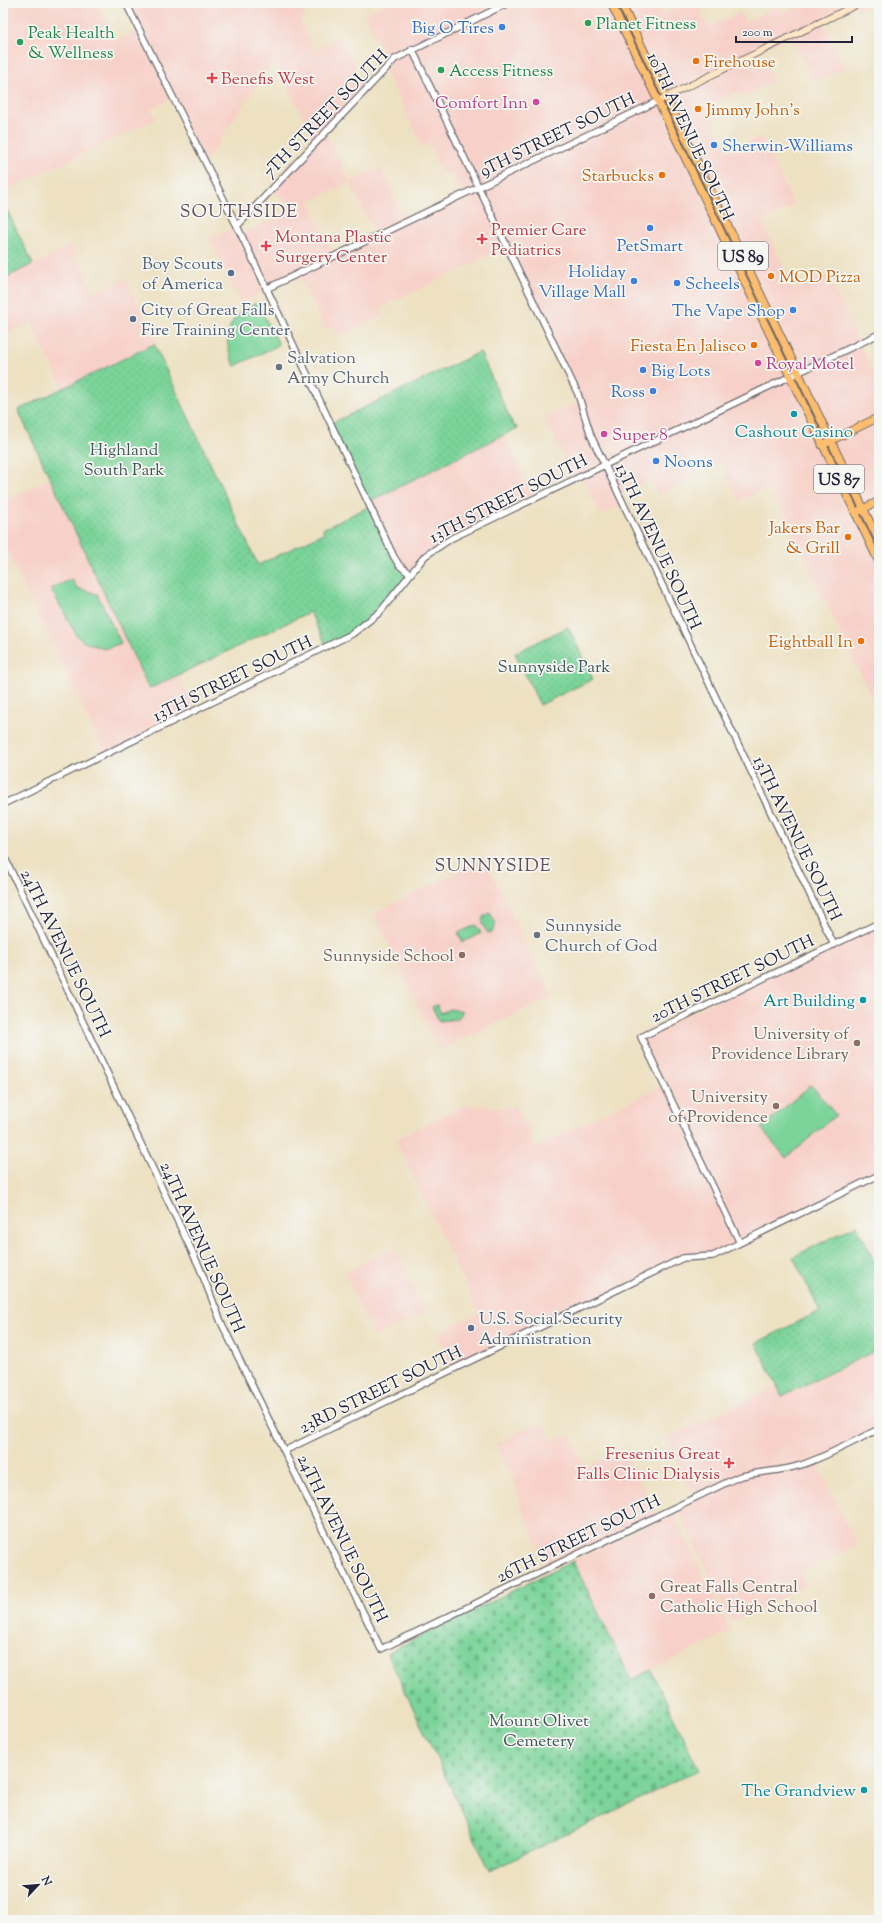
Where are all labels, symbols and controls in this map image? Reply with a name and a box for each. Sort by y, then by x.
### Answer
place label: Planet Fitness [596,13,697,37]
place label: Big O Tires [412,17,494,41]
marker: Planet Fitness [583,18,593,28]
scale bar [736,18,852,44]
place label: Peak Health & Wellness [28,22,115,66]
marker: Big O Tires [497,22,507,32]
text: 200 m [742,24,773,42]
marker: Peak Health & Wellness [15,37,25,47]
street label: 7TH STREET SOUTH [259,44,395,184]
street label: 10TH AVENUE SOUTH [640,49,739,225]
place label: Firehouse [704,51,776,75]
marker: Firehouse [691,56,701,66]
place label: Access Fitness [449,60,553,84]
marker: Access Fitness [436,65,446,75]
place label: Benefis West [221,68,315,92]
marker: Benefis West [206,72,218,84]
street label: 9TH STREET SOUTH [476,87,640,184]
place label: Comfort Inn [435,92,528,116]
marker: Comfort Inn [531,97,541,107]
place label: Jimmy John's [705,99,800,123]
marker: Jimmy John's [693,104,703,114]
place label: Sherwin-Williams [722,135,853,159]
marker: Sherwin-Williams [709,140,719,150]
place label: Starbucks [582,165,654,189]
marker: Starbucks [657,170,667,180]
district label: SOUTHSIDE [180,200,298,226]
place label: Premier Care Pediatrics [491,219,587,263]
marker: PetSmart [645,223,655,233]
place label: Montana Plastic Surgery Center [275,226,392,270]
marker: Premier Care Pediatrics [476,233,488,245]
place label: PetSmart [617,235,683,259]
marker: Montana Plastic Surgery Center [260,240,272,252]
road number: US 89 [718,242,768,270]
place label: Boy Scouts of America [142,253,223,297]
place label: Holiday Village Mall [539,261,627,305]
place label: MOD Pizza [779,266,861,290]
marker: Boy Scouts of America [226,268,236,278]
marker: MOD Pizza [766,271,776,281]
place label: Scheels [685,273,740,297]
marker: Holiday Village Mall [629,276,639,286]
marker: Scheels [672,278,682,288]
place label: City of Great Falls Fire Training Center [141,299,291,343]
place label: The Vape Shop [672,300,785,324]
marker: The Vape Shop [788,305,798,315]
marker: City of Great Falls Fire Training Center [128,314,138,324]
place label: Fiesta En Jalisco [630,335,746,359]
marker: Fiesta En Jalisco [749,340,759,350]
place label: Salvation Army Church [287,347,390,391]
place label: Royal Motel [766,353,854,377]
marker: Royal Motel [753,358,763,368]
place label: Big Lots [651,360,711,384]
marker: Salvation Army Church [274,362,284,372]
marker: Big Lots [638,365,648,375]
place label: Ross [611,381,645,405]
marker: Ross [648,386,658,396]
marker: Cashout Casino [789,409,799,419]
place label: Cashout Casino [735,421,853,445]
place label: Super 8 [612,424,668,448]
marker: Super 8 [599,429,609,439]
park label: Highland South Park [83,439,165,483]
street label: 13TH STREET SOUTH [426,449,593,550]
place label: Noons [664,451,713,475]
marker: Noons [651,456,661,466]
street label: 13TH AVENUE SOUTH [608,460,706,634]
road number: US 87 [814,465,864,493]
place label: Jakers Bar & Grill [768,517,841,561]
marker: Jakers Bar & Grill [843,532,853,542]
street label: 13TH STREET SOUTH [149,631,317,729]
place label: Eightball In [768,631,853,655]
marker: Eightball In [856,636,866,646]
park label: Sunnyside Park [498,656,610,680]
street label: 13TH AVENUE SOUTH [746,752,847,926]
district label: SUNNYSIDE [434,854,552,880]
street label: 24TH AVENUE SOUTH [13,866,116,1043]
place label: Sunnyside Church of God [545,915,658,959]
marker: Sunnyside Church of God [532,930,542,940]
street label: 20TH STREET SOUTH [647,930,819,1030]
place label: Sunnyside School [323,945,454,969]
marker: Sunnyside School [457,950,467,960]
place label: Art Building [763,990,855,1014]
marker: Art Building [858,995,868,1005]
place label: University of Providence Library [711,1023,850,1067]
marker: University of Providence Library [852,1038,862,1048]
place label: University of Providence [668,1086,769,1130]
marker: University of Providence [771,1101,781,1111]
street label: 24TH AVENUE SOUTH [153,1159,250,1338]
place label: U.S. Social Security Administration [479,1308,623,1352]
marker: U.S. Social Security Administration [466,1323,476,1333]
street label: 23RD STREET SOUTH [295,1341,467,1441]
place label: Fresenius Great Falls Clinic Dialysis [576,1443,720,1487]
street label: 24TH AVENUE SOUTH [290,1451,393,1628]
marker: Fresenius Great Falls Clinic Dialysis [723,1457,735,1469]
street label: 26TH STREET SOUTH [493,1489,665,1590]
place label: Great Falls Central Catholic High School [660,1576,818,1620]
marker: Great Falls Central Catholic High School [647,1591,657,1601]
park label: Mount Olivet Cemetery [489,1710,589,1754]
place label: The Grandview [741,1780,856,1804]
marker: The Grandview [859,1785,869,1795]
north arrow [18,1865,58,1905]
text: N [37,1873,55,1889]

